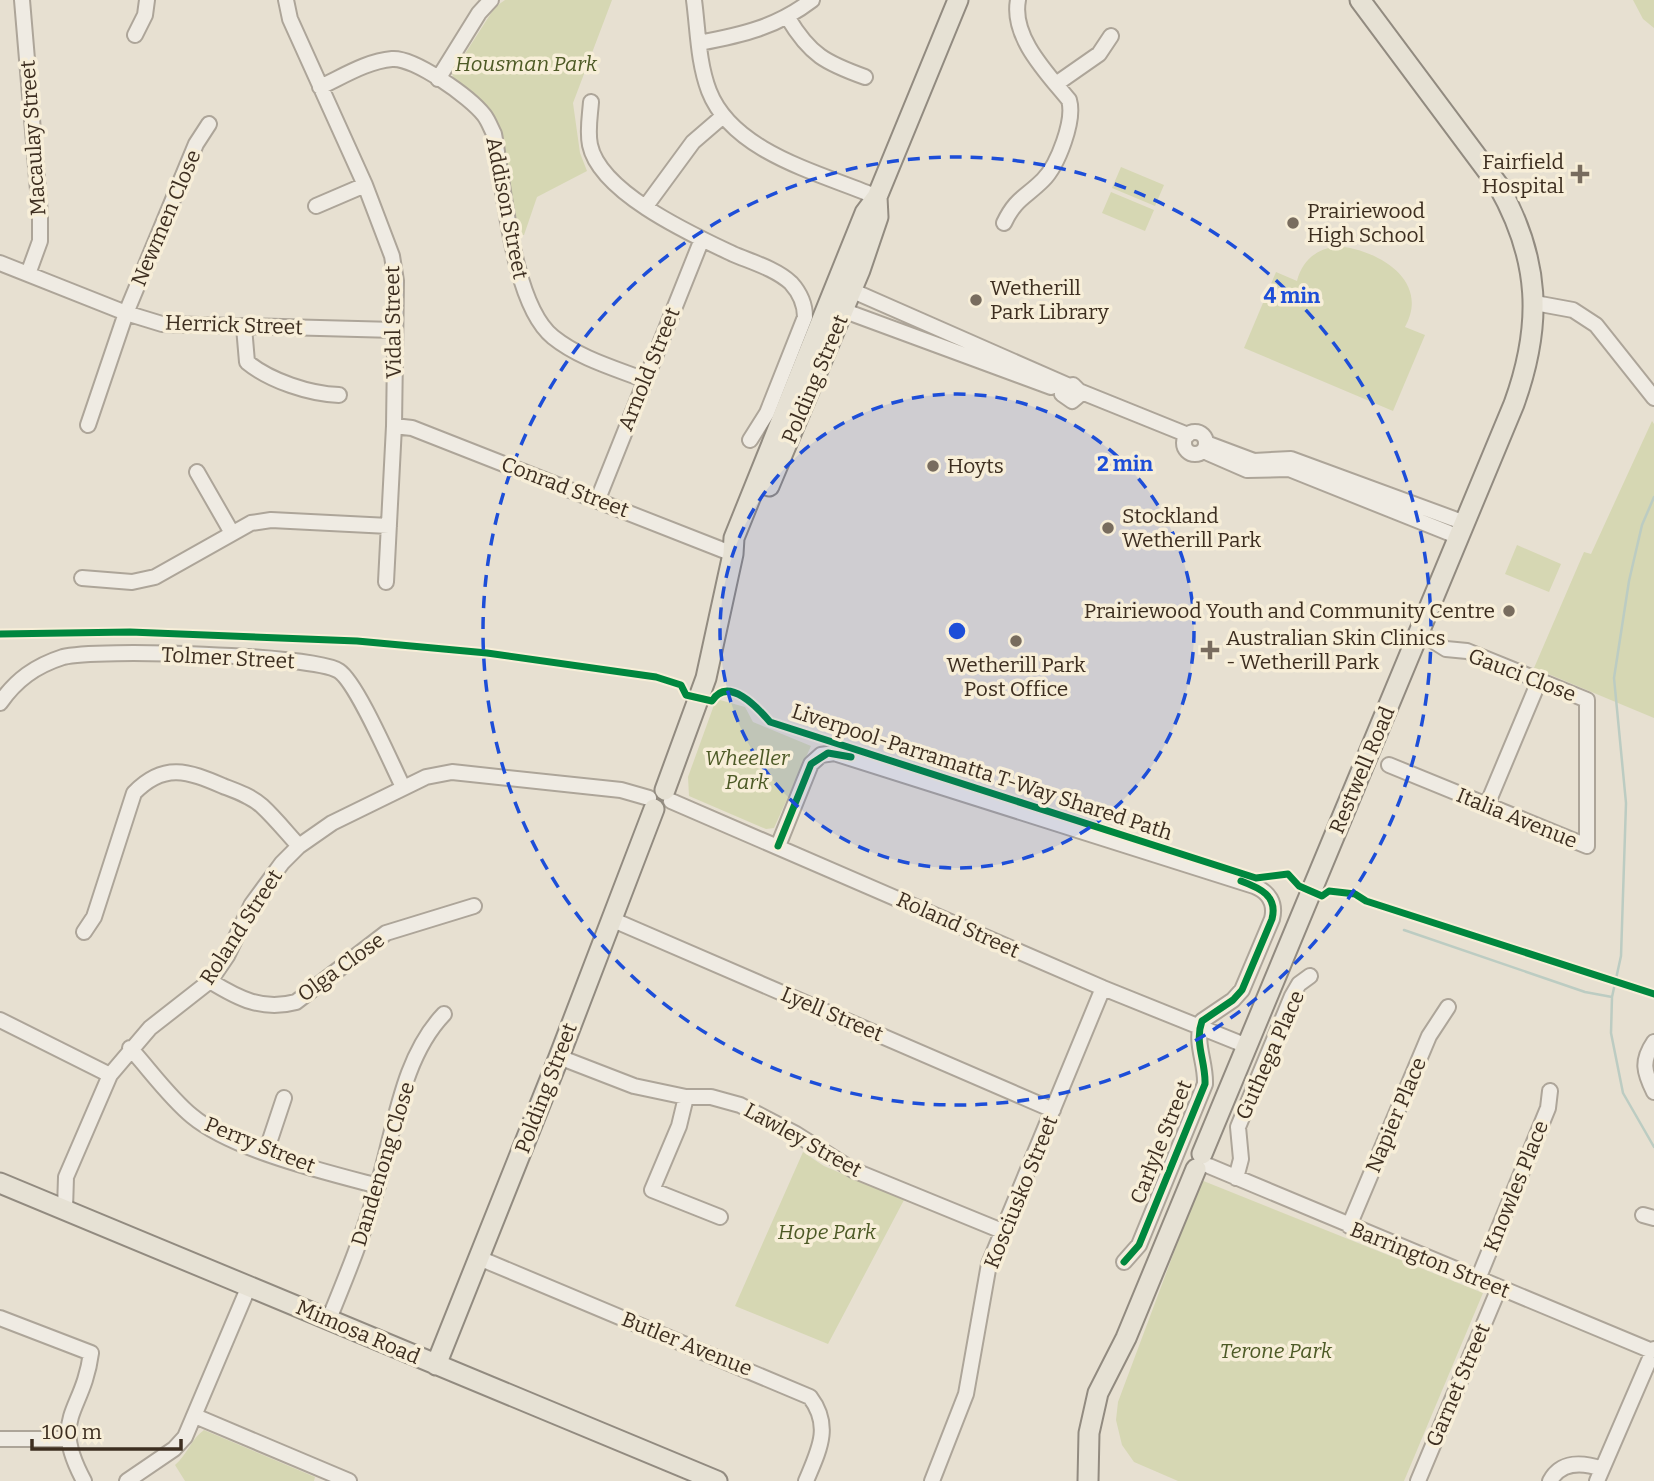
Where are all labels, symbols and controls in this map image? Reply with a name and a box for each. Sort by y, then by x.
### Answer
park label: Housman Park [455,51,598,77]
street label: Macaulay Street [15,59,51,217]
street label: Addison Street [480,135,534,282]
street label: Newmen Close [126,146,206,290]
place label: Fairfield Hospital [1482,149,1564,199]
marker: Fairfield Hospital [1570,164,1590,184]
place label: Prairiewood High School [1307,198,1425,248]
marker: Prairiewood High School [1285,215,1301,231]
street label: Vidal Street [379,265,407,379]
place label: Wetherill Park Library [990,275,1110,325]
text: 4 min [1264,283,1321,309]
marker: Wetherill Park Library [968,292,984,308]
street label: Arnold Street [612,303,686,435]
street label: Herrick Street [165,310,304,340]
street label: Polding Street [776,310,854,447]
street label: Conrad Street [498,451,633,523]
text: 2 min [1097,451,1153,477]
place label: Hoyts [947,453,1004,479]
marker: Hoyts [925,458,941,474]
place label: Stockland Wetherill Park [1122,503,1261,553]
marker: Stockland Wetherill Park [1100,520,1116,536]
place label: Prairiewood Youth and Community Centre [1084,598,1495,624]
marker: Prairiewood Youth and Community Centre [1501,603,1517,619]
centre of rings [945,619,969,643]
place label: Australian Skin Clinics - Wetherill Park [1226,625,1446,675]
marker: Wetherill Park Post Office [1008,633,1024,649]
marker: Australian Skin Clinics - Wetherill Park [1200,640,1220,660]
street label: Tolmer Street [161,642,296,675]
street label: Gauci Close [1464,643,1580,707]
place label: Wetherill Park Post Office [946,652,1086,702]
street label: Liverpool-Parramatta T-Way Shared Path [788,698,1176,846]
street label: Restwell Road [1323,702,1401,838]
park label: Wheeller Park [705,745,791,795]
street label: Italia Avenue [1453,782,1581,854]
street label: Roland Street [194,864,288,989]
street label: Roland Street [892,886,1024,964]
street label: Olga Close [292,927,390,1007]
street label: Lyell Street [777,981,887,1047]
street label: Guthega Place [1230,986,1310,1124]
street label: Polding Street [509,1019,583,1157]
street label: Napier Place [1360,1053,1432,1177]
street label: Carlyle Street [1124,1076,1198,1208]
street label: Dandenong Close [346,1079,420,1249]
street label: Lawley Street [740,1097,867,1183]
street label: Perry Street [201,1111,319,1179]
street label: Kosciusko Street [978,1111,1064,1272]
street label: Knowles Place [1478,1117,1554,1255]
street label: Barrington Street [1346,1216,1514,1304]
park label: Hope Park [778,1219,877,1245]
street label: Mimosa Road [292,1294,424,1370]
street label: Butler Avenue [618,1306,756,1382]
street label: Garnet Street [1420,1319,1496,1451]
park label: Terone Park [1220,1338,1333,1364]
scale bar [32,1408,180,1452]
text: 100 m [42,1419,102,1445]

